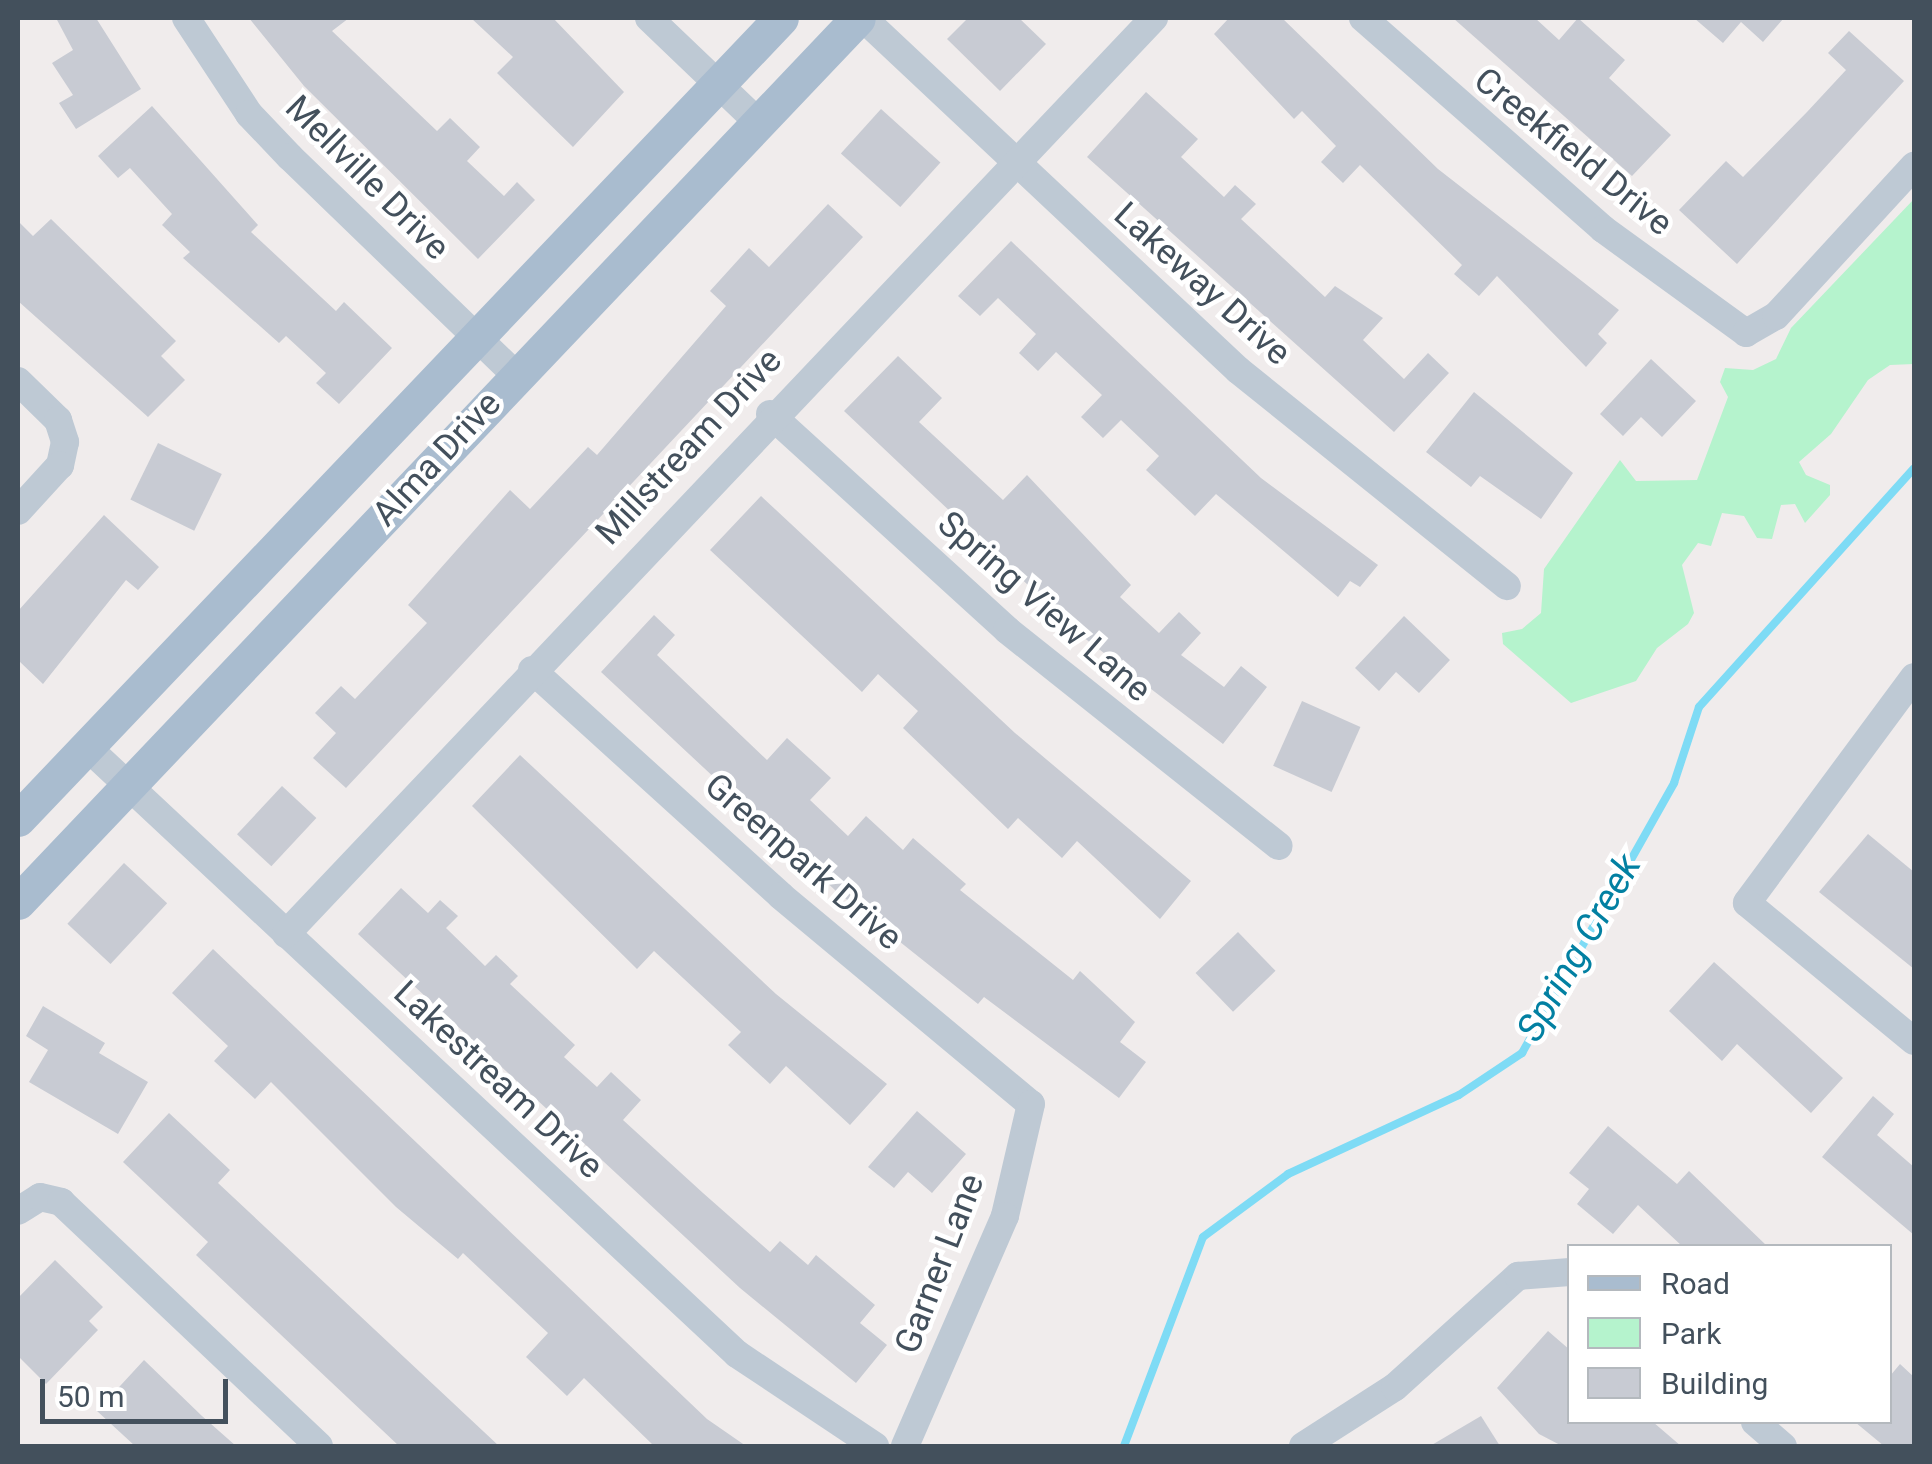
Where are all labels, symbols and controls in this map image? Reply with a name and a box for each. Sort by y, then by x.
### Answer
street label: Creekfield Drive [1465,59,1681,245]
street label: Mellville Drive [276,87,458,269]
street label: Lakeway Drive [1105,194,1299,374]
street label: Millstream Drive [587,340,791,554]
street label: Alma Drive [364,383,510,535]
street label: Spring View Lane [929,503,1159,711]
street label: Greenpark Drive [696,765,910,959]
water label: Spring Creek [1507,846,1651,1050]
street label: Lakestream Drive [385,972,611,1188]
street label: Garner Lane [887,1168,993,1360]
legend [1567,1244,1892,1424]
text: Road [1661,1266,1730,1301]
text: Park [1661,1316,1721,1351]
scale bar [45,1359,232,1421]
text: Building [1661,1366,1768,1401]
text: 50 m [57,1379,124,1414]

